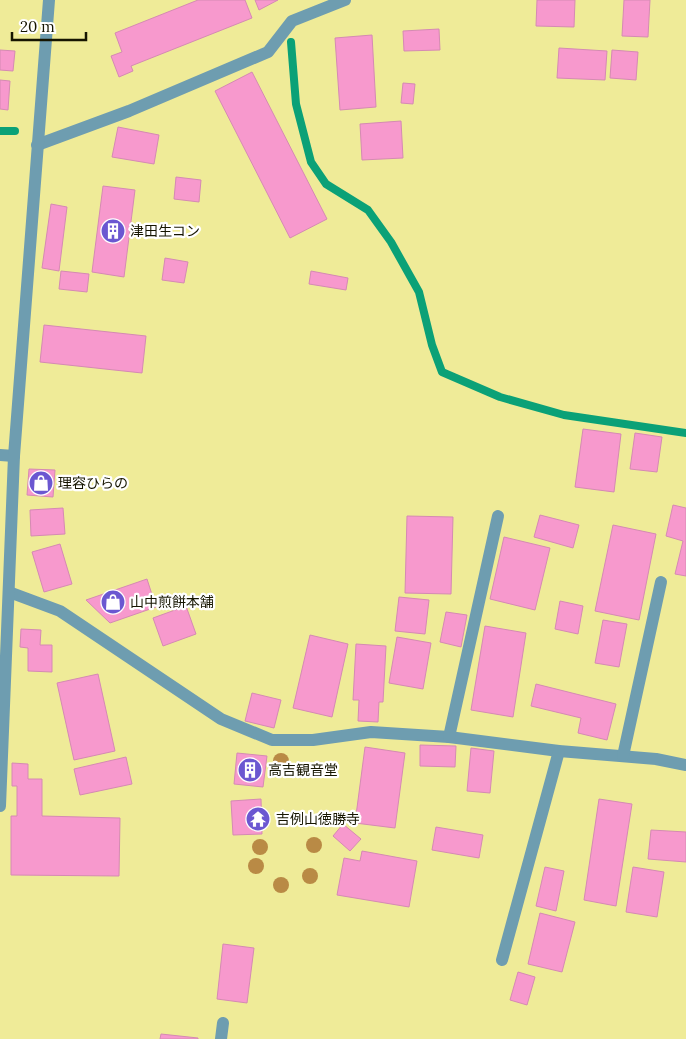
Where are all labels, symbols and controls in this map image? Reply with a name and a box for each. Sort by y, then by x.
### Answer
scale bar [12,10,86,42]
text: 20 m [20,17,55,36]
building icon: 津田生コン [100,218,126,244]
place label: 津田生コン [130,222,200,240]
shop icon: 理容ひらの [28,470,54,496]
place label: 理容ひらの [58,474,128,492]
shop icon: 山中煎餅本舗 [100,589,126,615]
place label: 山中煎餅本舗 [130,593,214,611]
building icon: 高吉観音堂 [237,757,263,783]
place label: 高吉観音堂 [268,761,338,779]
temple icon: 吉例山徳勝寺 [245,806,271,832]
place label: 吉例山徳勝寺 [276,810,360,828]

